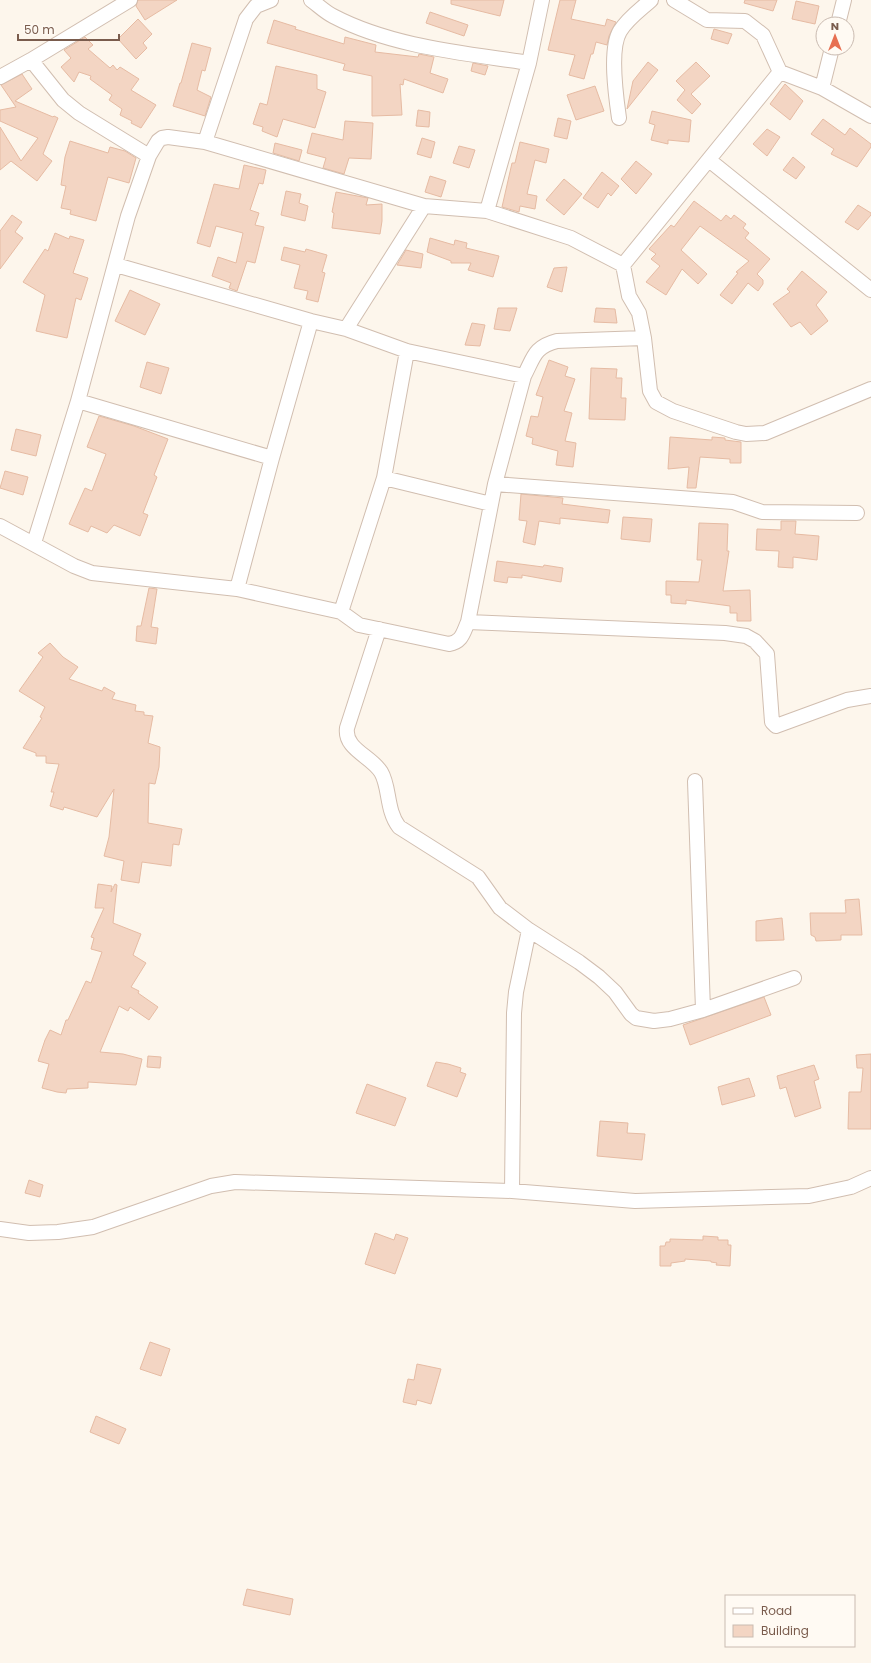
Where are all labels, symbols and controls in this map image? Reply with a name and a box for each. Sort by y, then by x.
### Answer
scale bar [18,16,119,42]
north arrow [815,16,855,56]
text: N [831,18,839,34]
text: 50 m [24,21,55,38]
legend [725,1595,855,1647]
text: Road [761,1602,792,1619]
text: Building [761,1622,809,1639]

